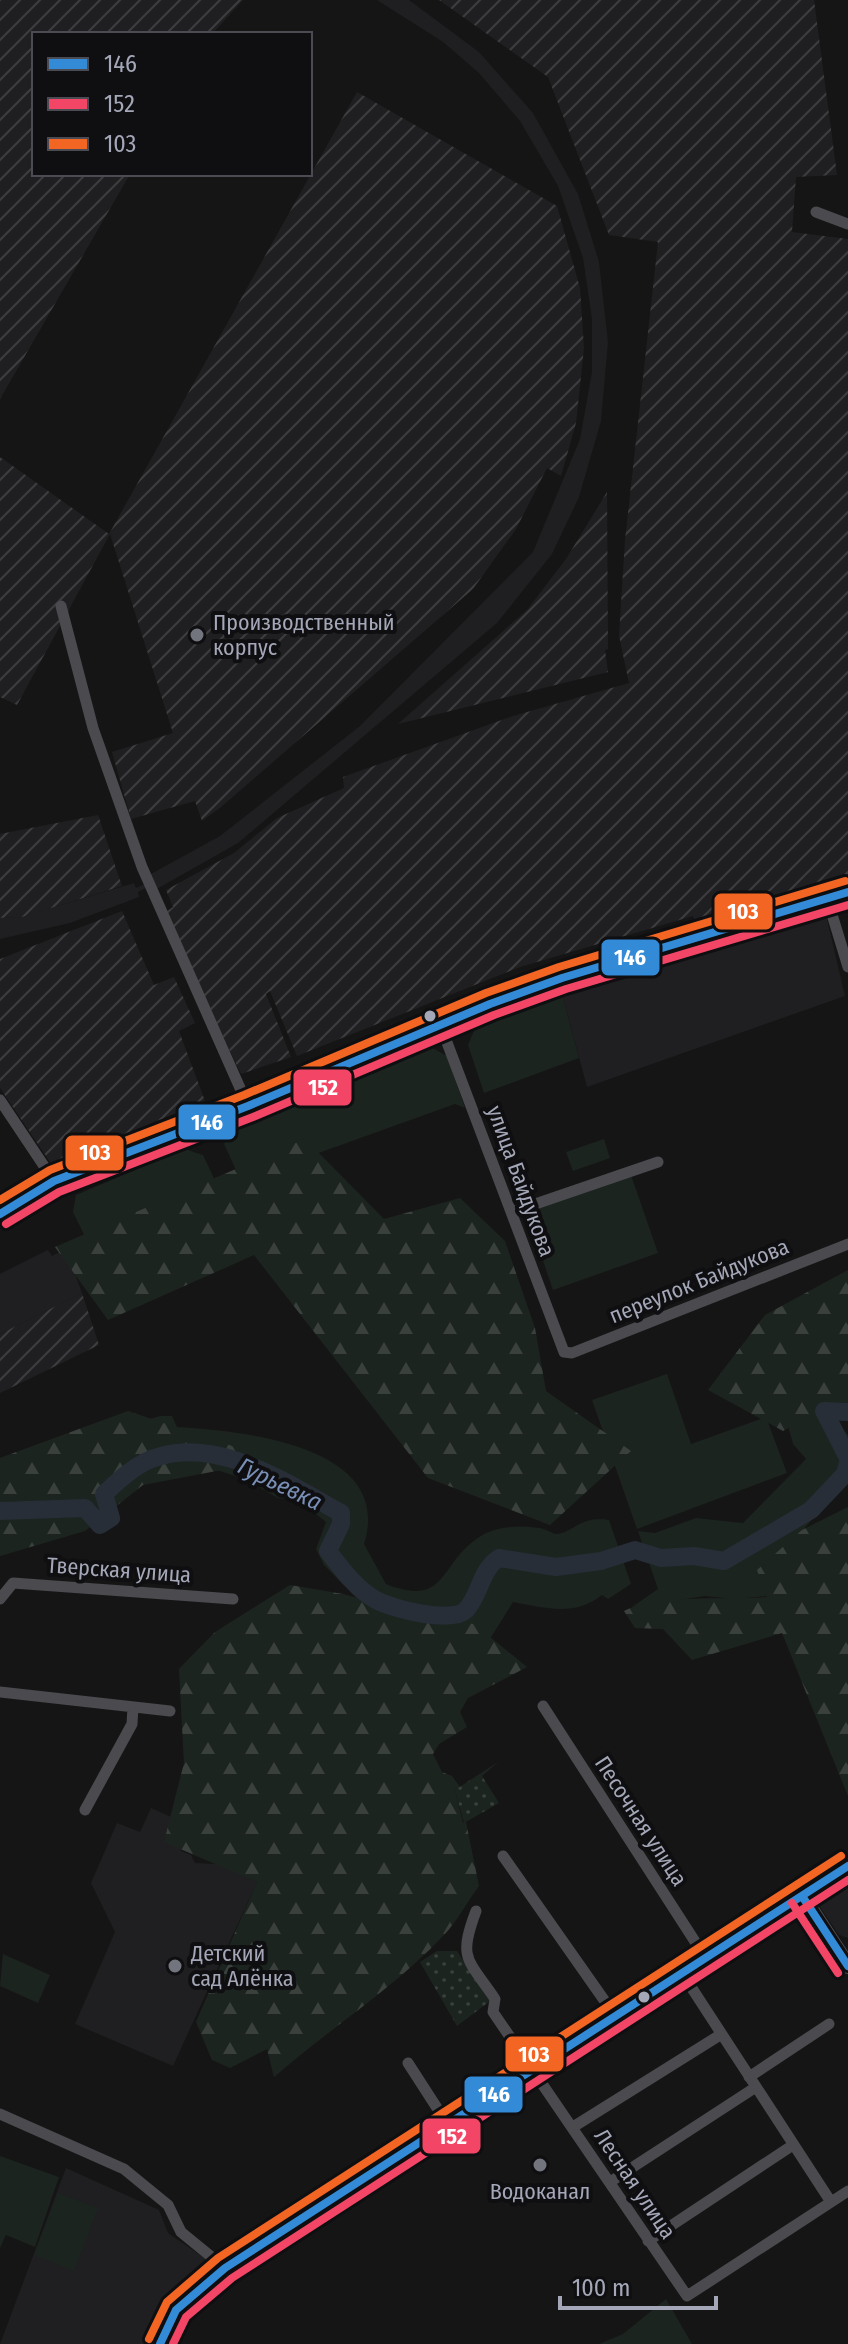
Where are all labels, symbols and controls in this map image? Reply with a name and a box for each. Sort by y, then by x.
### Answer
legend [32,32,312,176]
text: 146 [104,50,137,78]
text: 152 [104,90,135,118]
text: 103 [104,130,136,158]
place label: Производственный корпус [213,609,395,661]
marker: Производственный корпус [188,626,206,644]
line badge: 103 [713,892,774,931]
text: 103 [727,898,759,925]
line badge: 146 [600,938,661,977]
text: 146 [614,944,646,971]
unlabelled marker [422,1008,438,1024]
line badge: 152 [292,1068,353,1107]
text: 152 [308,1074,338,1101]
street label: улица Байдукова [481,1102,561,1260]
line badge: 146 [177,1103,237,1141]
text: 146 [191,1109,223,1136]
line badge: 103 [64,1134,125,1172]
text: 103 [79,1139,111,1166]
street label: переулок Байдукова [605,1233,793,1329]
water label: Гурьевка [233,1452,327,1516]
street label: Тверская улица [46,1551,192,1589]
street label: Песочная улица [589,1751,693,1891]
place label: Детский сад Алёнка [190,1940,293,1992]
marker: Детский сад Алёнка [166,1957,184,1975]
unlabelled marker [636,1989,652,2005]
line badge: 103 [504,2035,565,2073]
text: 103 [518,2041,550,2068]
line badge: 146 [463,2075,524,2114]
text: 146 [478,2081,510,2108]
line badge: 152 [421,2117,482,2155]
text: 152 [437,2123,467,2150]
street label: Лесная улица [588,2124,682,2244]
marker: Водоканал [531,2156,549,2174]
place label: Водоканал [490,2178,590,2205]
scale bar [560,2260,716,2310]
text: 100 m [572,2274,630,2302]

